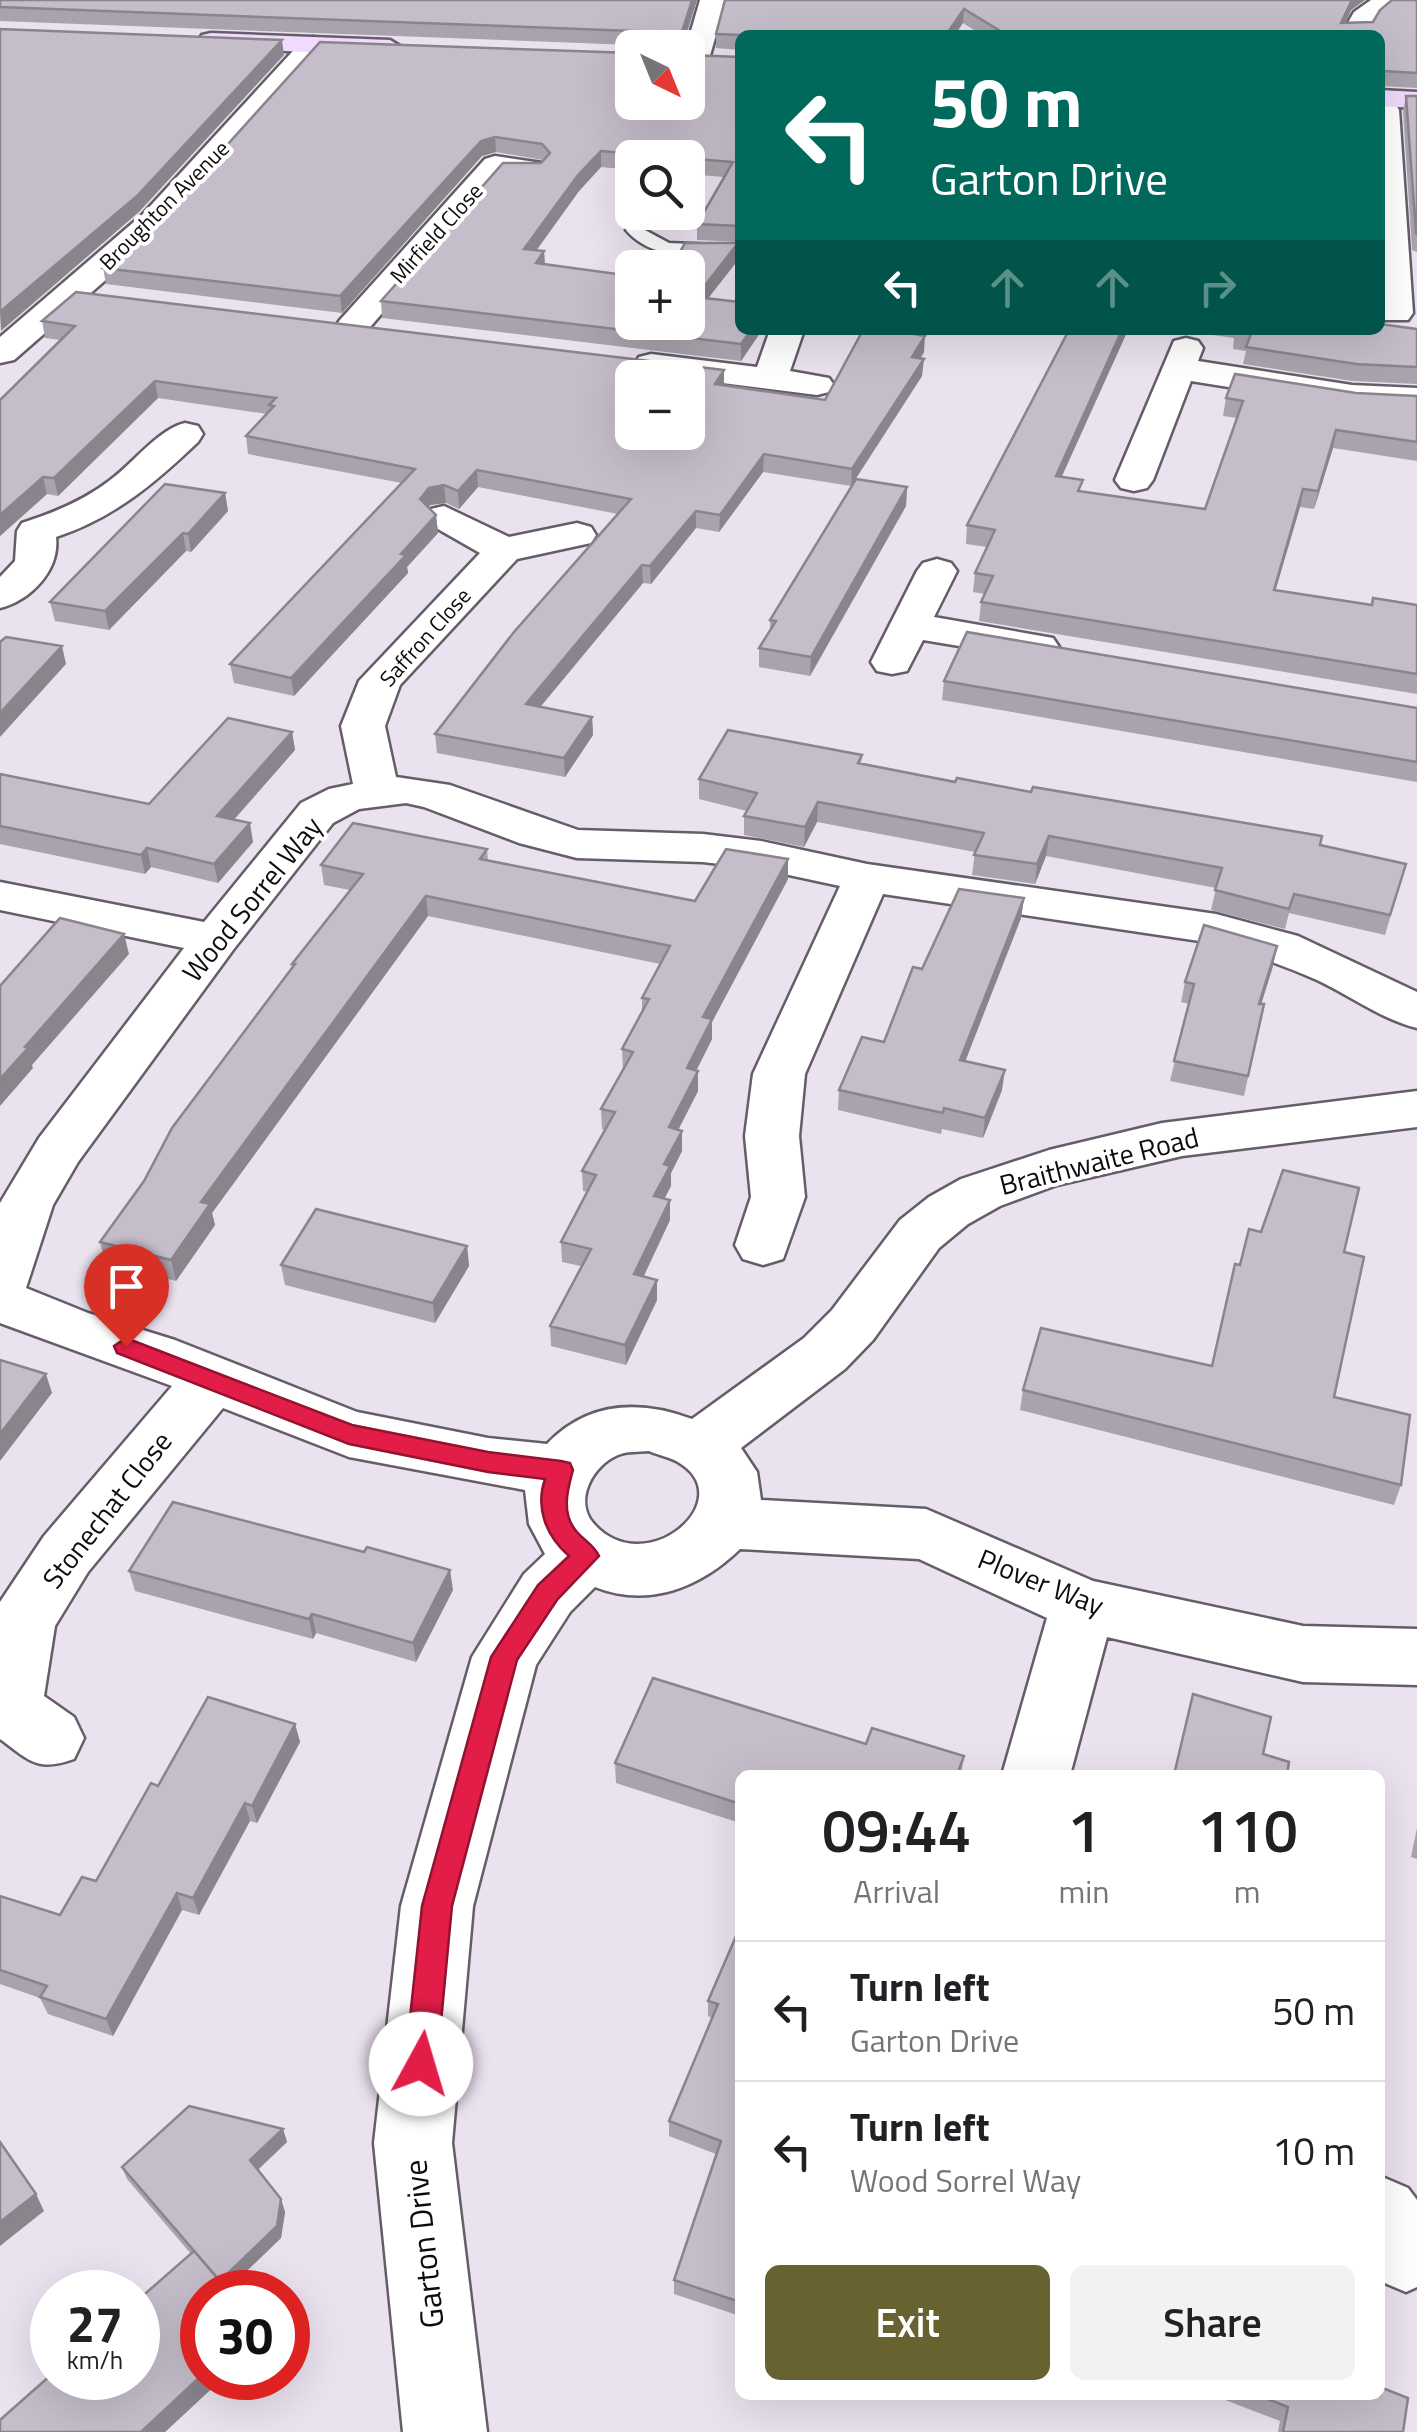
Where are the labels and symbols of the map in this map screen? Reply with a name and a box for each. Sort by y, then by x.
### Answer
north arrow [615,30,705,120]
street label: Broughton Avenue [91,132,237,278]
street label: Mirfield Close [381,175,491,291]
street label: Saffron Close [371,580,479,694]
street label: Wood Sorrel Way [171,806,332,991]
street label: Braithwaite Road [995,1115,1203,1206]
pin [84,1244,169,1347]
street label: Stonechat Close [31,1422,182,1598]
street label: Plover Way [972,1537,1111,1626]
position arrow [369,2012,473,2116]
street label: Garton Drive [390,2157,456,2331]
speed limit sign: 30 [180,2270,310,2400]

